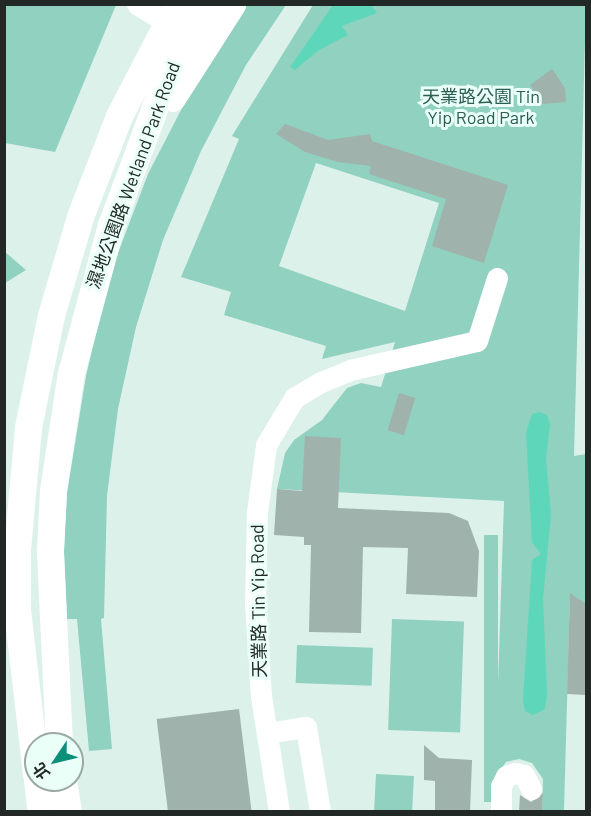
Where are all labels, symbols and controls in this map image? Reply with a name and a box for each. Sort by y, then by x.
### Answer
street label: 濕地公園路 Wetland Park Road [82,59,184,291]
park label: 天業路公園 Tin Yip Road Park [422,86,540,128]
street label: 天業路 Tin Yip Road [246,524,270,678]
north arrow [24,732,84,792]
text: 北 [28,759,53,783]

